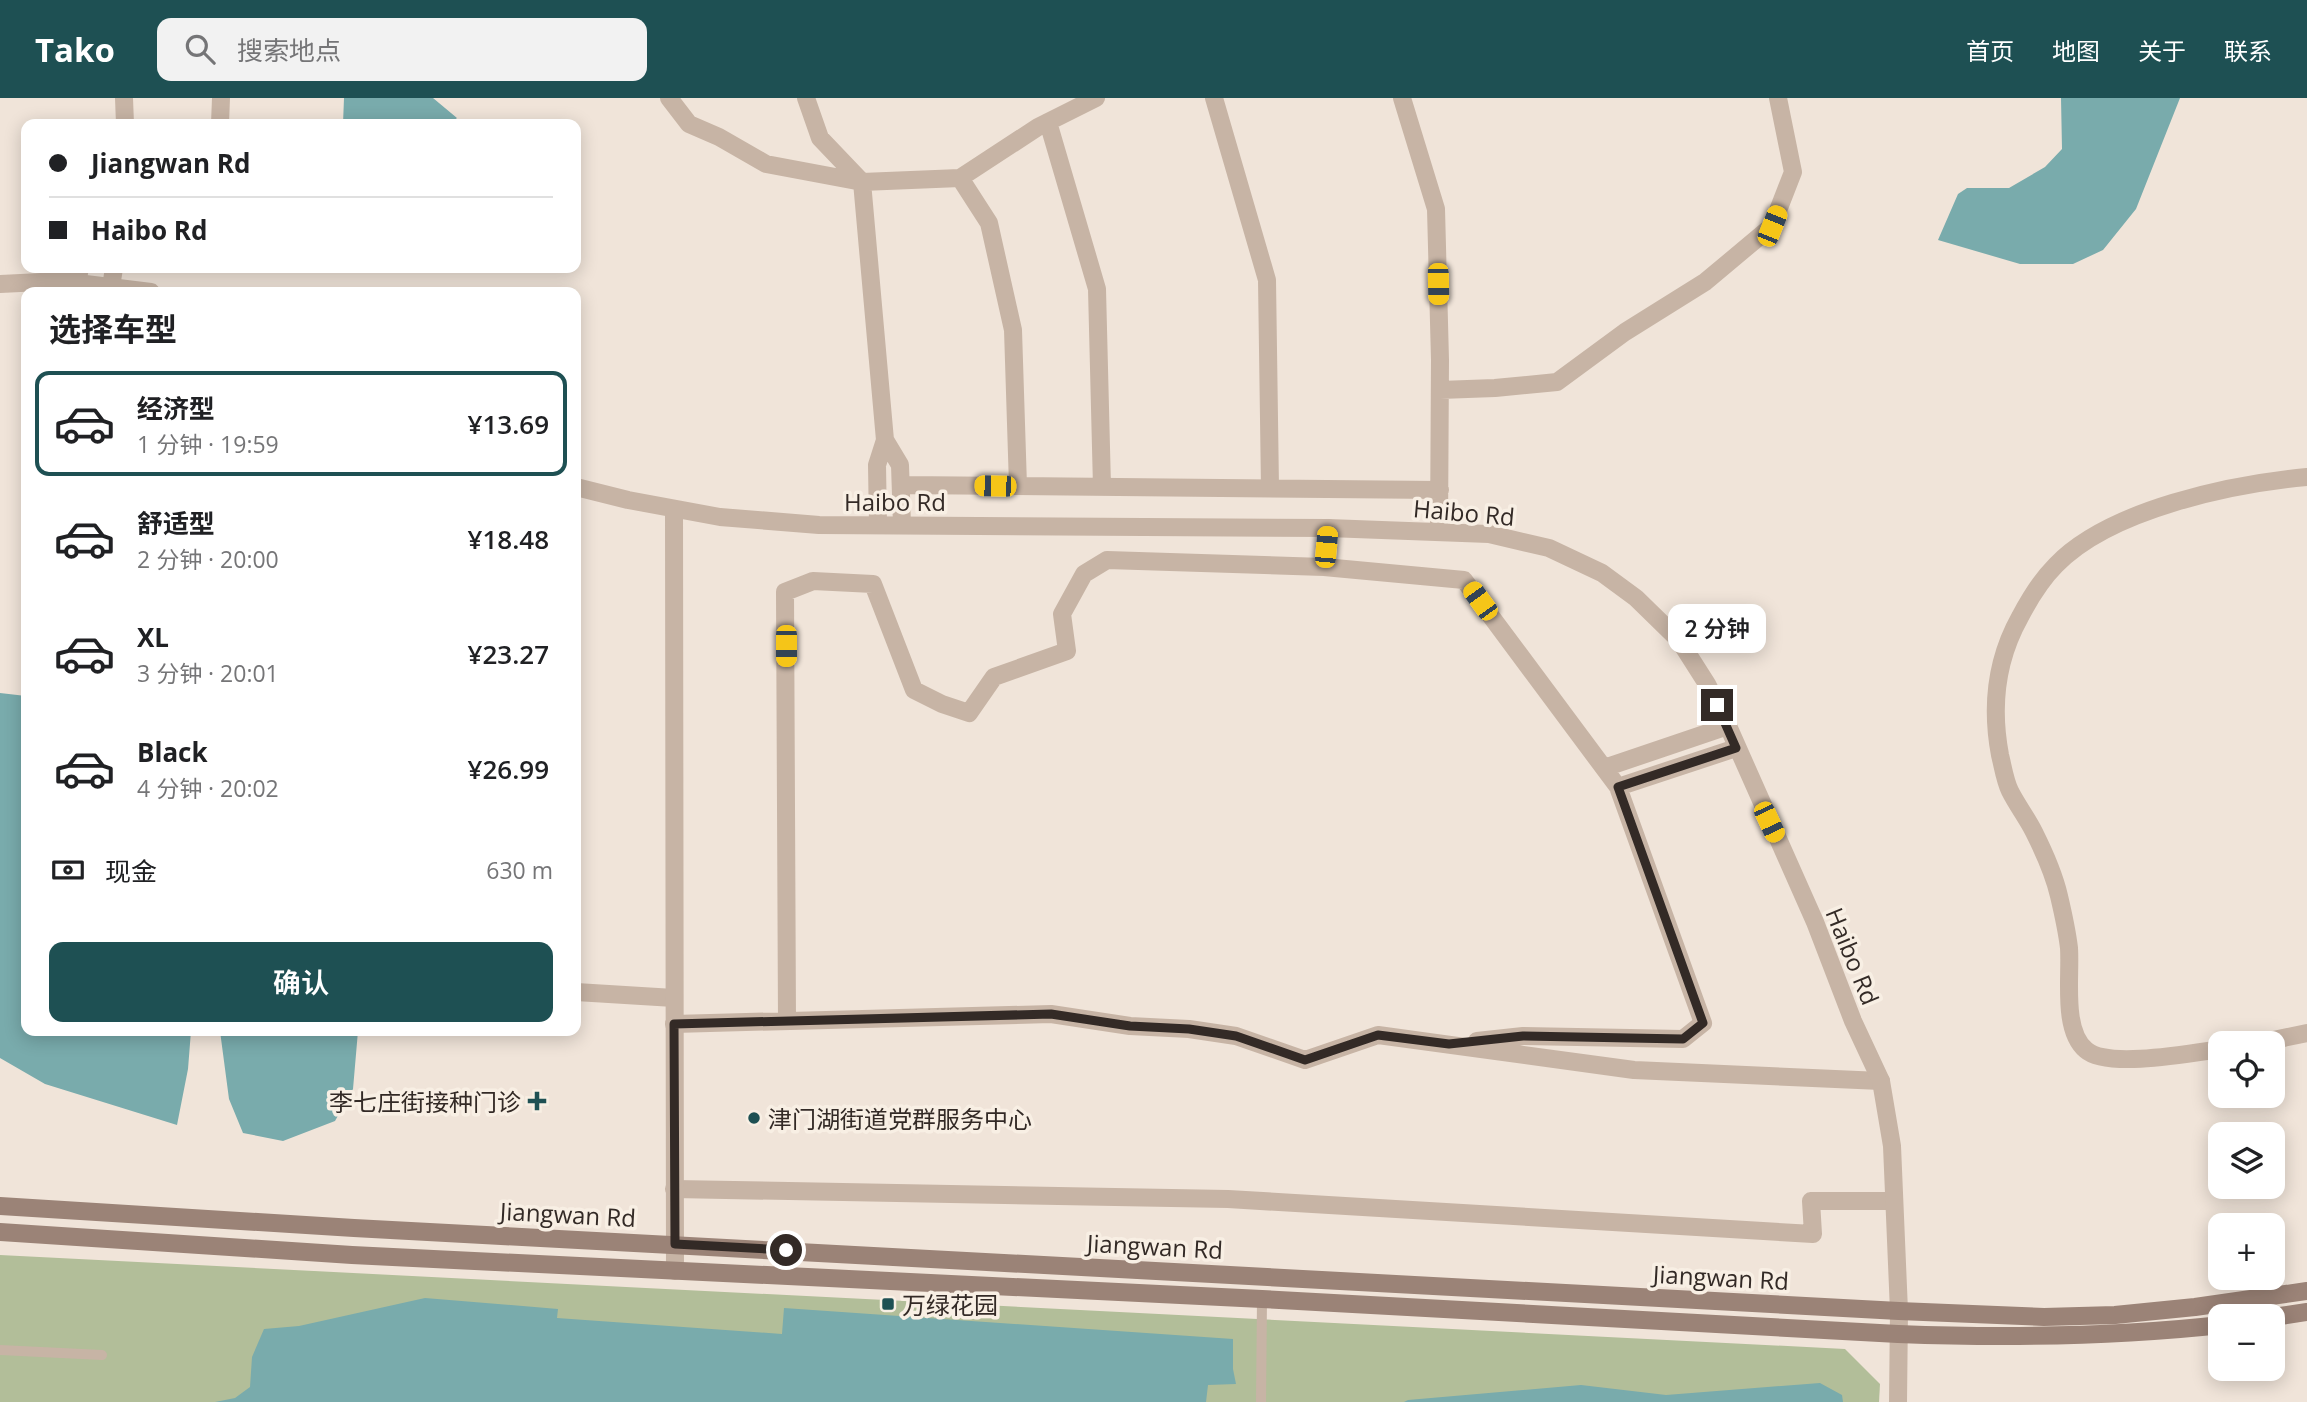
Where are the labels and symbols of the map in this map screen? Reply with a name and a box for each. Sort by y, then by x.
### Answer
car [1755,203,1790,249]
car [1428,263,1449,305]
car [974,475,1017,497]
street label: Haibo Rd [844,485,946,518]
street label: Haibo Rd [1412,491,1516,533]
car [1314,525,1339,569]
car [1460,578,1501,624]
callout: 2 分钟 [1668,603,1766,652]
car [776,625,797,667]
route end [1701,689,1733,721]
car [1751,799,1788,845]
street label: Haibo Rd [1819,903,1887,1009]
place label: 李七庄街接种门诊 [329,1085,521,1118]
marker: 李七庄街接种门诊 [527,1091,547,1111]
place label: 津门湖街道党群服务中心 [768,1102,1032,1135]
marker: 津门湖街道党群服务中心 [746,1110,762,1126]
street label: Jiangwan Rd [497,1194,637,1234]
street label: Jiangwan Rd [1084,1226,1224,1266]
route start [770,1234,802,1266]
street label: Jiangwan Rd [1650,1257,1790,1297]
place label: 万绿花园 [902,1288,998,1321]
marker: 万绿花园 [880,1296,896,1312]

